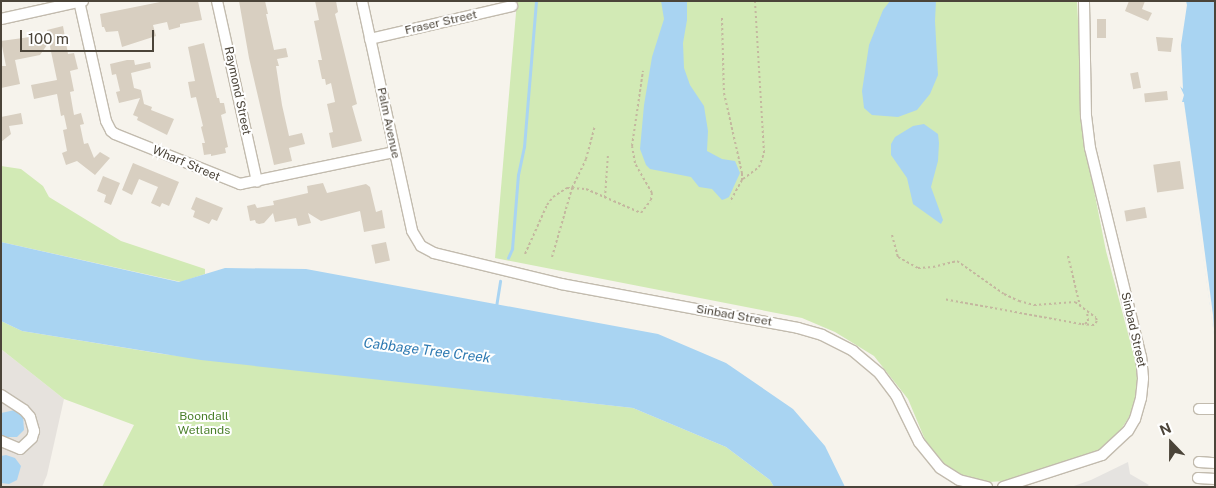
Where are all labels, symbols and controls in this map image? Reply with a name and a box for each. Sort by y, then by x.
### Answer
street label: Fraser Street [403,8,479,38]
scale bar [22,20,156,52]
text: 100 m [28,30,69,47]
street label: Raymond Street [221,45,253,137]
street label: Palm Avenue [373,86,403,160]
street label: Wharf Street [150,143,222,185]
street label: Sinbad Street [1117,291,1149,369]
street label: Sinbad Street [695,302,773,330]
water label: Cabbage Tree Creek [362,334,492,366]
park label: Boondall Wetlands [178,410,230,438]
north arrow [1146,418,1196,468]
text: N [1157,420,1173,439]

